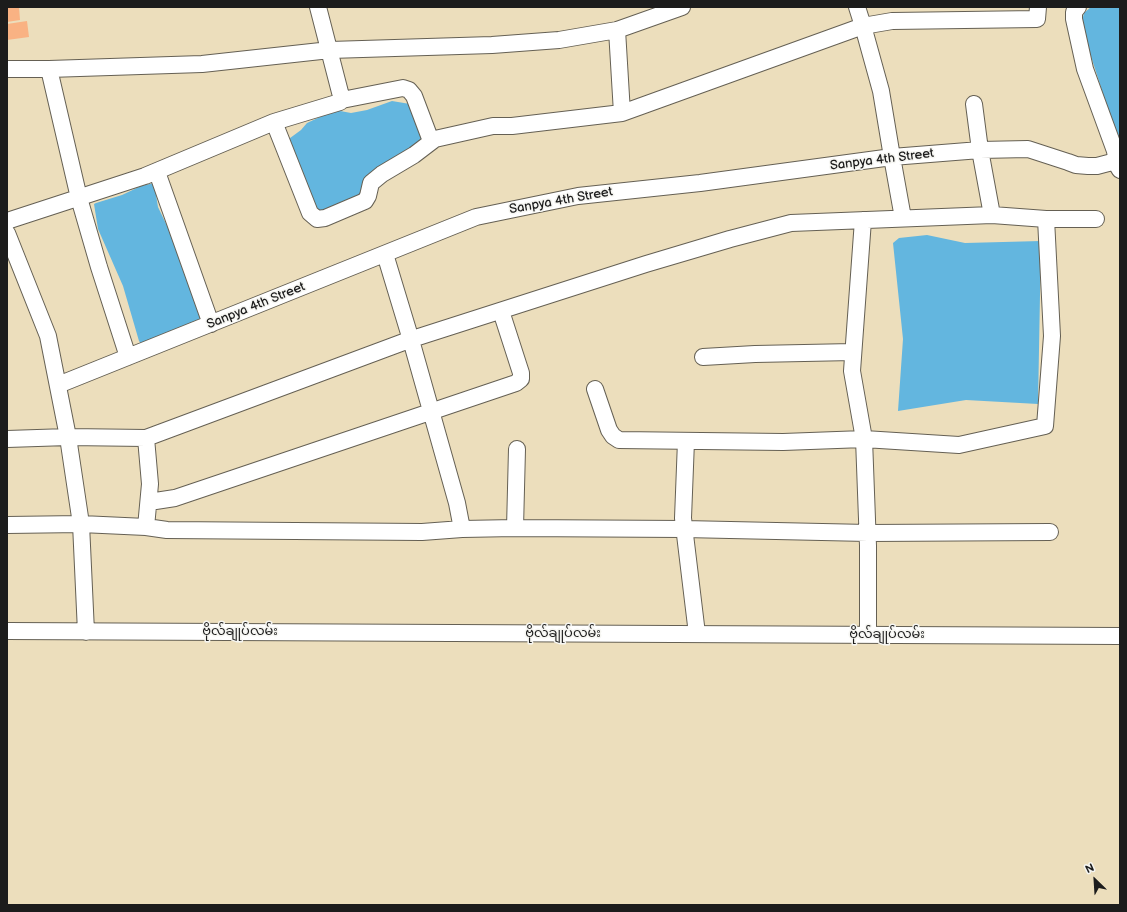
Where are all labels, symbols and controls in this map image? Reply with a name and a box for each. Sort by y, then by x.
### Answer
street label: Sanpya 4th Street [829,146,935,174]
street label: Sanpya 4th Street [508,184,614,218]
street label: Sanpya 4th Street [205,279,307,333]
street label: ဗိုလ်ချုပ်လမ်း [202,624,278,640]
street label: ဗိုလ်ချုပ်လမ်း [525,626,601,642]
street label: ဗိုလ်ချုပ်လမ်း [849,627,925,643]
north arrow [1075,860,1115,900]
text: N [1083,861,1096,876]

